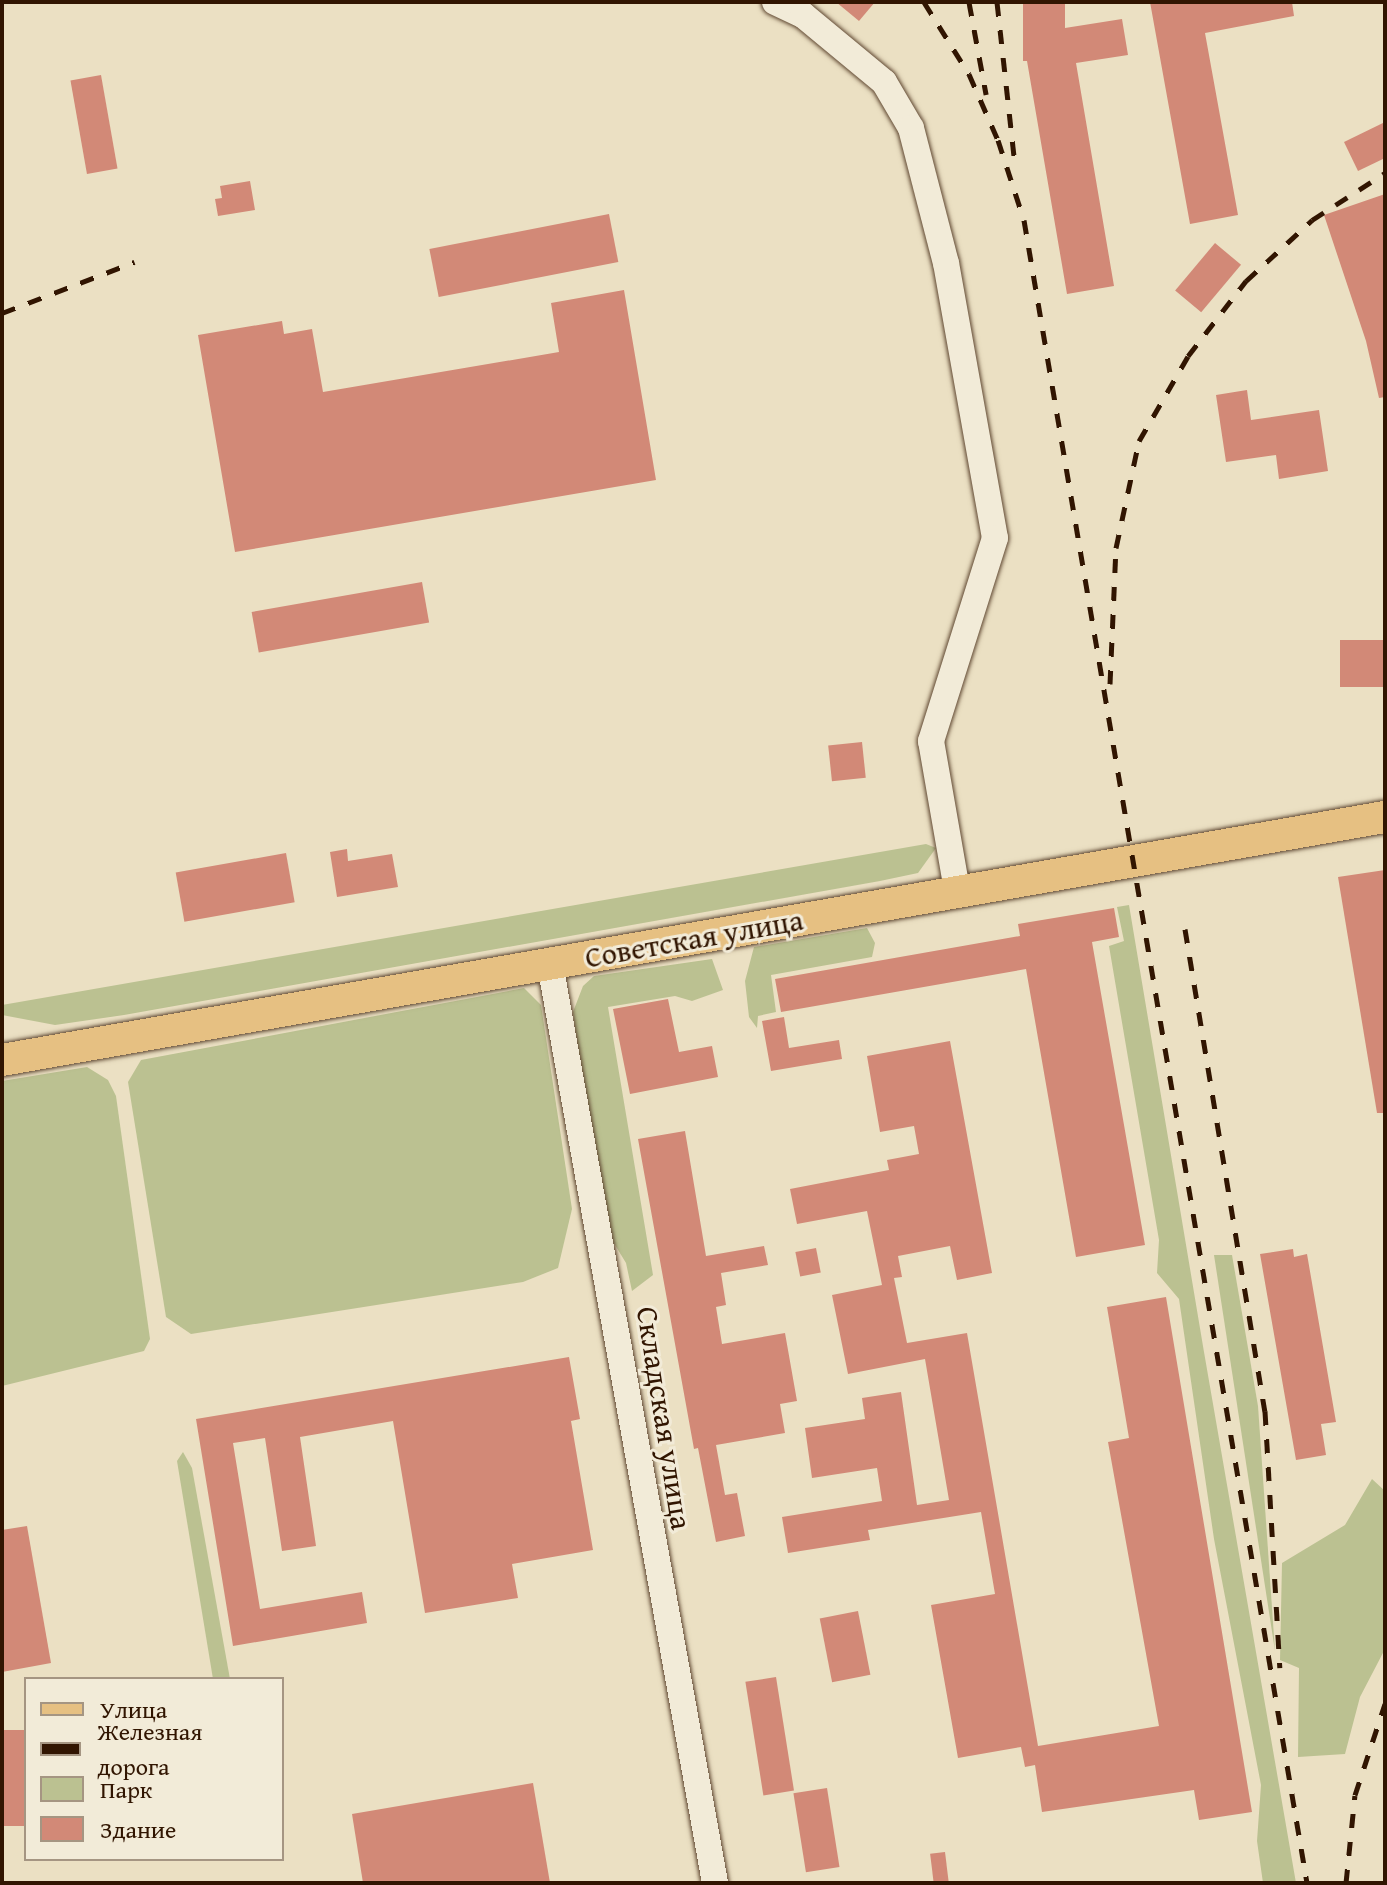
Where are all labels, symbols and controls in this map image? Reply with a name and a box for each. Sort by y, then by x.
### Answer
street label: Советская улица [582,901,806,975]
street label: Складская улица [630,1304,700,1532]
legend [24,1677,284,1861]
text: Улица [100,1692,167,1727]
text: Железная дорога [97,1714,202,1784]
text: Парк [100,1772,152,1807]
text: Здание [100,1812,176,1847]

